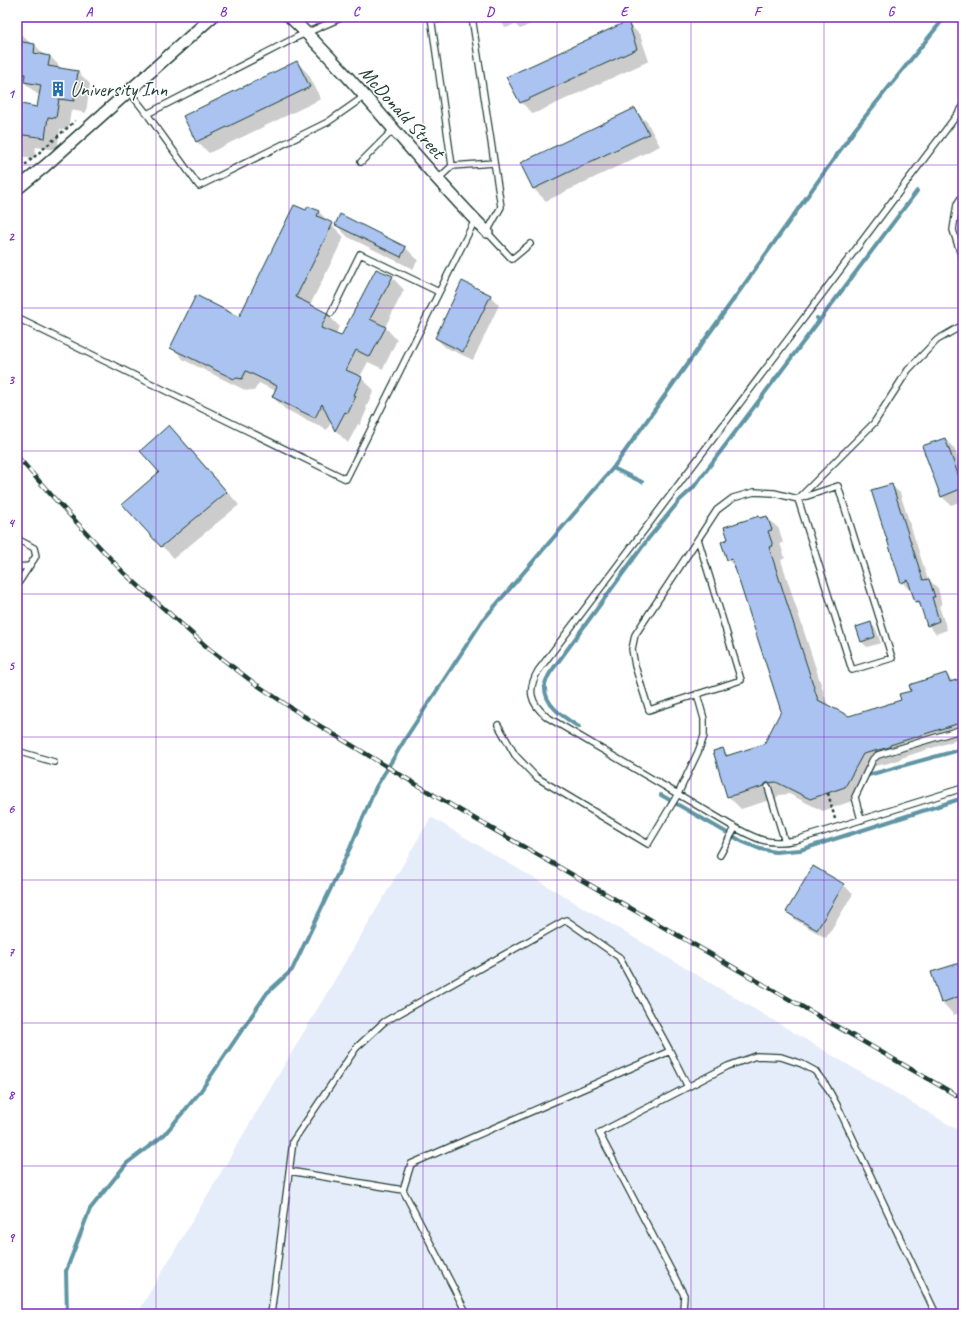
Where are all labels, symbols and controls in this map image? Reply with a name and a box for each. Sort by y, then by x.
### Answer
text: A [86,4,94,20]
text: B [220,4,228,20]
text: C [353,4,361,20]
text: D [486,4,495,20]
text: E [621,4,630,20]
text: F [754,4,763,20]
text: G [888,4,896,20]
street label: McDonald Street [354,60,452,165]
place label: University Inn [70,77,168,102]
building icon: University Inn [49,80,67,98]
text: 1 [8,86,16,102]
text: 2 [8,229,15,245]
text: 3 [8,372,15,388]
text: 4 [8,515,16,531]
text: 5 [8,658,15,674]
text: 6 [8,801,15,817]
text: 7 [8,944,15,960]
text: 8 [8,1087,16,1103]
text: 9 [8,1230,15,1246]

